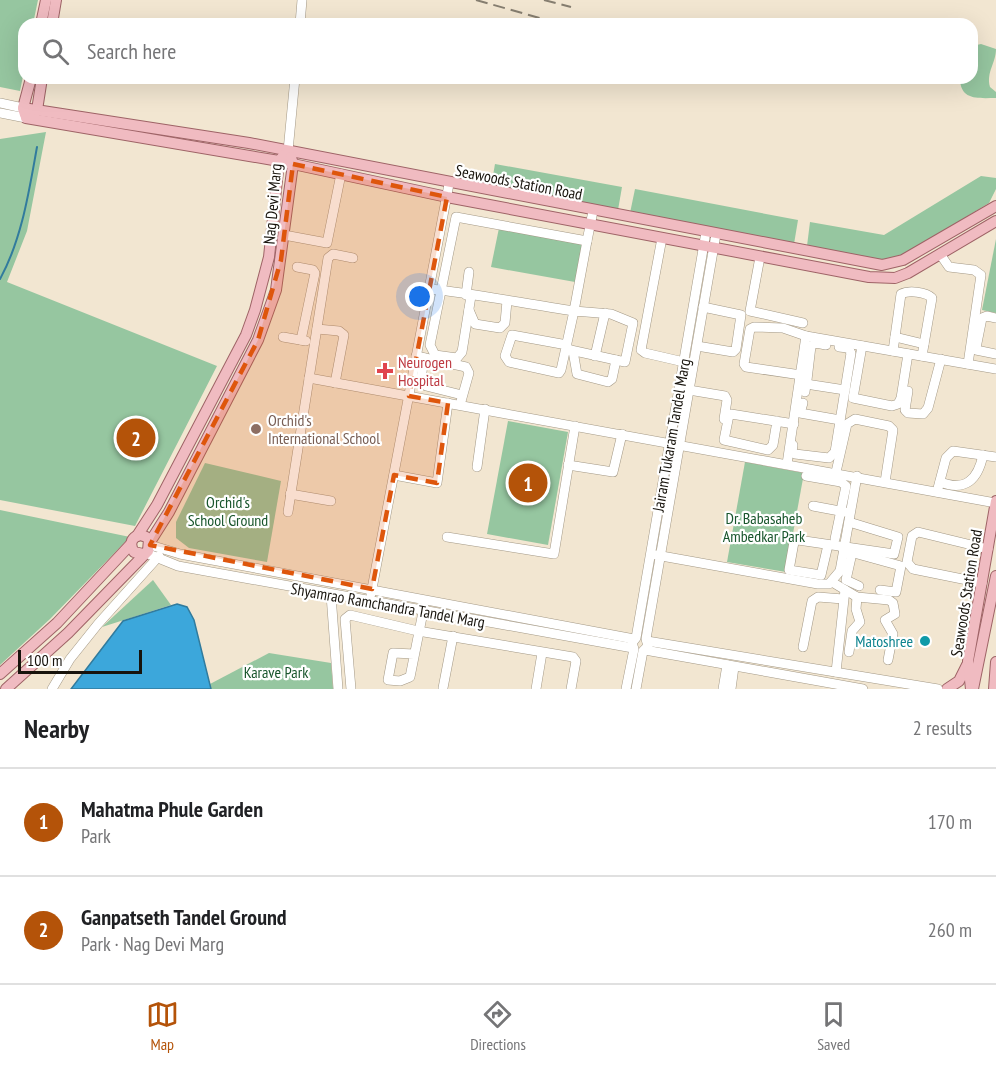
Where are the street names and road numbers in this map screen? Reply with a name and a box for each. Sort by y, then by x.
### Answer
street label: Seawoods Station Road [454,160,584,204]
street label: Nag Devi Marg [259,163,285,245]
street label: Jairam Tukaram Tandel Marg [648,357,694,514]
street label: Seawoods Station Road [946,528,986,658]
street label: Shyamrao Ramchandra Tandel Marg [289,578,487,632]

